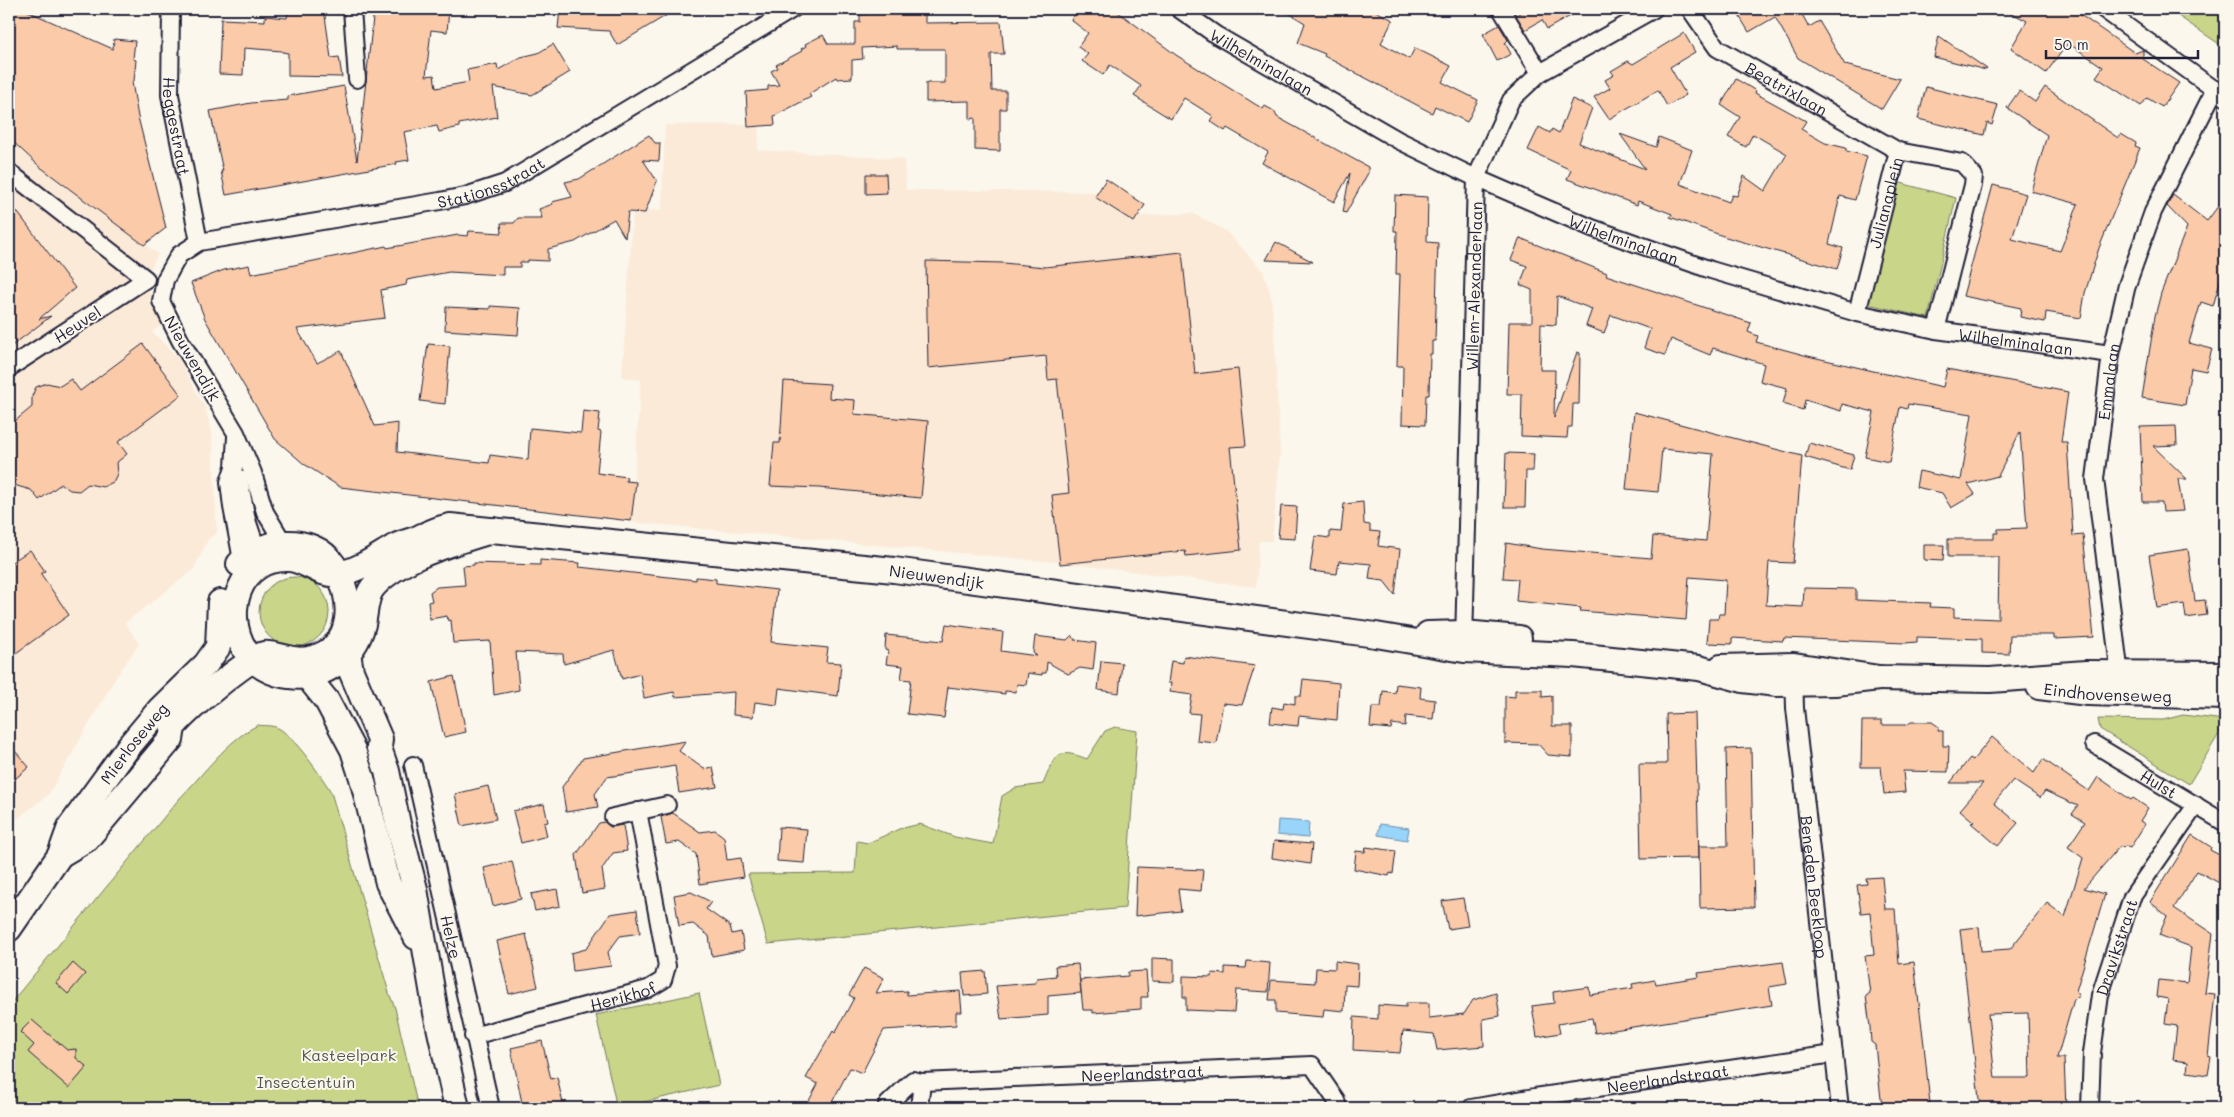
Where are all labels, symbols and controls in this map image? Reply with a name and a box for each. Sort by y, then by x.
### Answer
street label: Wilhelminalaan [1207,23,1317,99]
scale bar [2046,28,2199,60]
text: 50 m [2054,34,2089,54]
street label: Beatrixlaan [1742,56,1832,119]
street label: Heggestraat [159,77,196,177]
street label: Stationsstraat [435,151,548,212]
street label: Julianaplein [1863,155,1907,250]
street label: Willem-Alexanderlaan [1461,201,1486,371]
street label: Wilhelminalaan [1566,209,1682,268]
street label: Heuvel [49,301,105,347]
street label: Nieuwendijk [160,311,226,405]
street label: Wilhelminalaan [1957,323,2074,359]
street label: Emmalaan [2092,341,2124,421]
street label: Nieuwendijk [888,559,985,593]
street label: Eindhovenseweg [2043,677,2172,706]
street label: Mierloseweg [95,697,172,788]
street label: Hulst [2137,764,2181,802]
street label: Beneden Beekloop [1797,814,1834,960]
street label: Dravikstraat [2090,896,2141,998]
street label: Helze [437,913,467,960]
street label: Herikhof [587,976,661,1015]
park label: Kasteelpark [302,1044,396,1065]
street label: Neerlandstraat [1081,1059,1204,1086]
street label: Neerlandstraat [1606,1059,1730,1097]
park label: Insectentuin [257,1071,355,1092]

